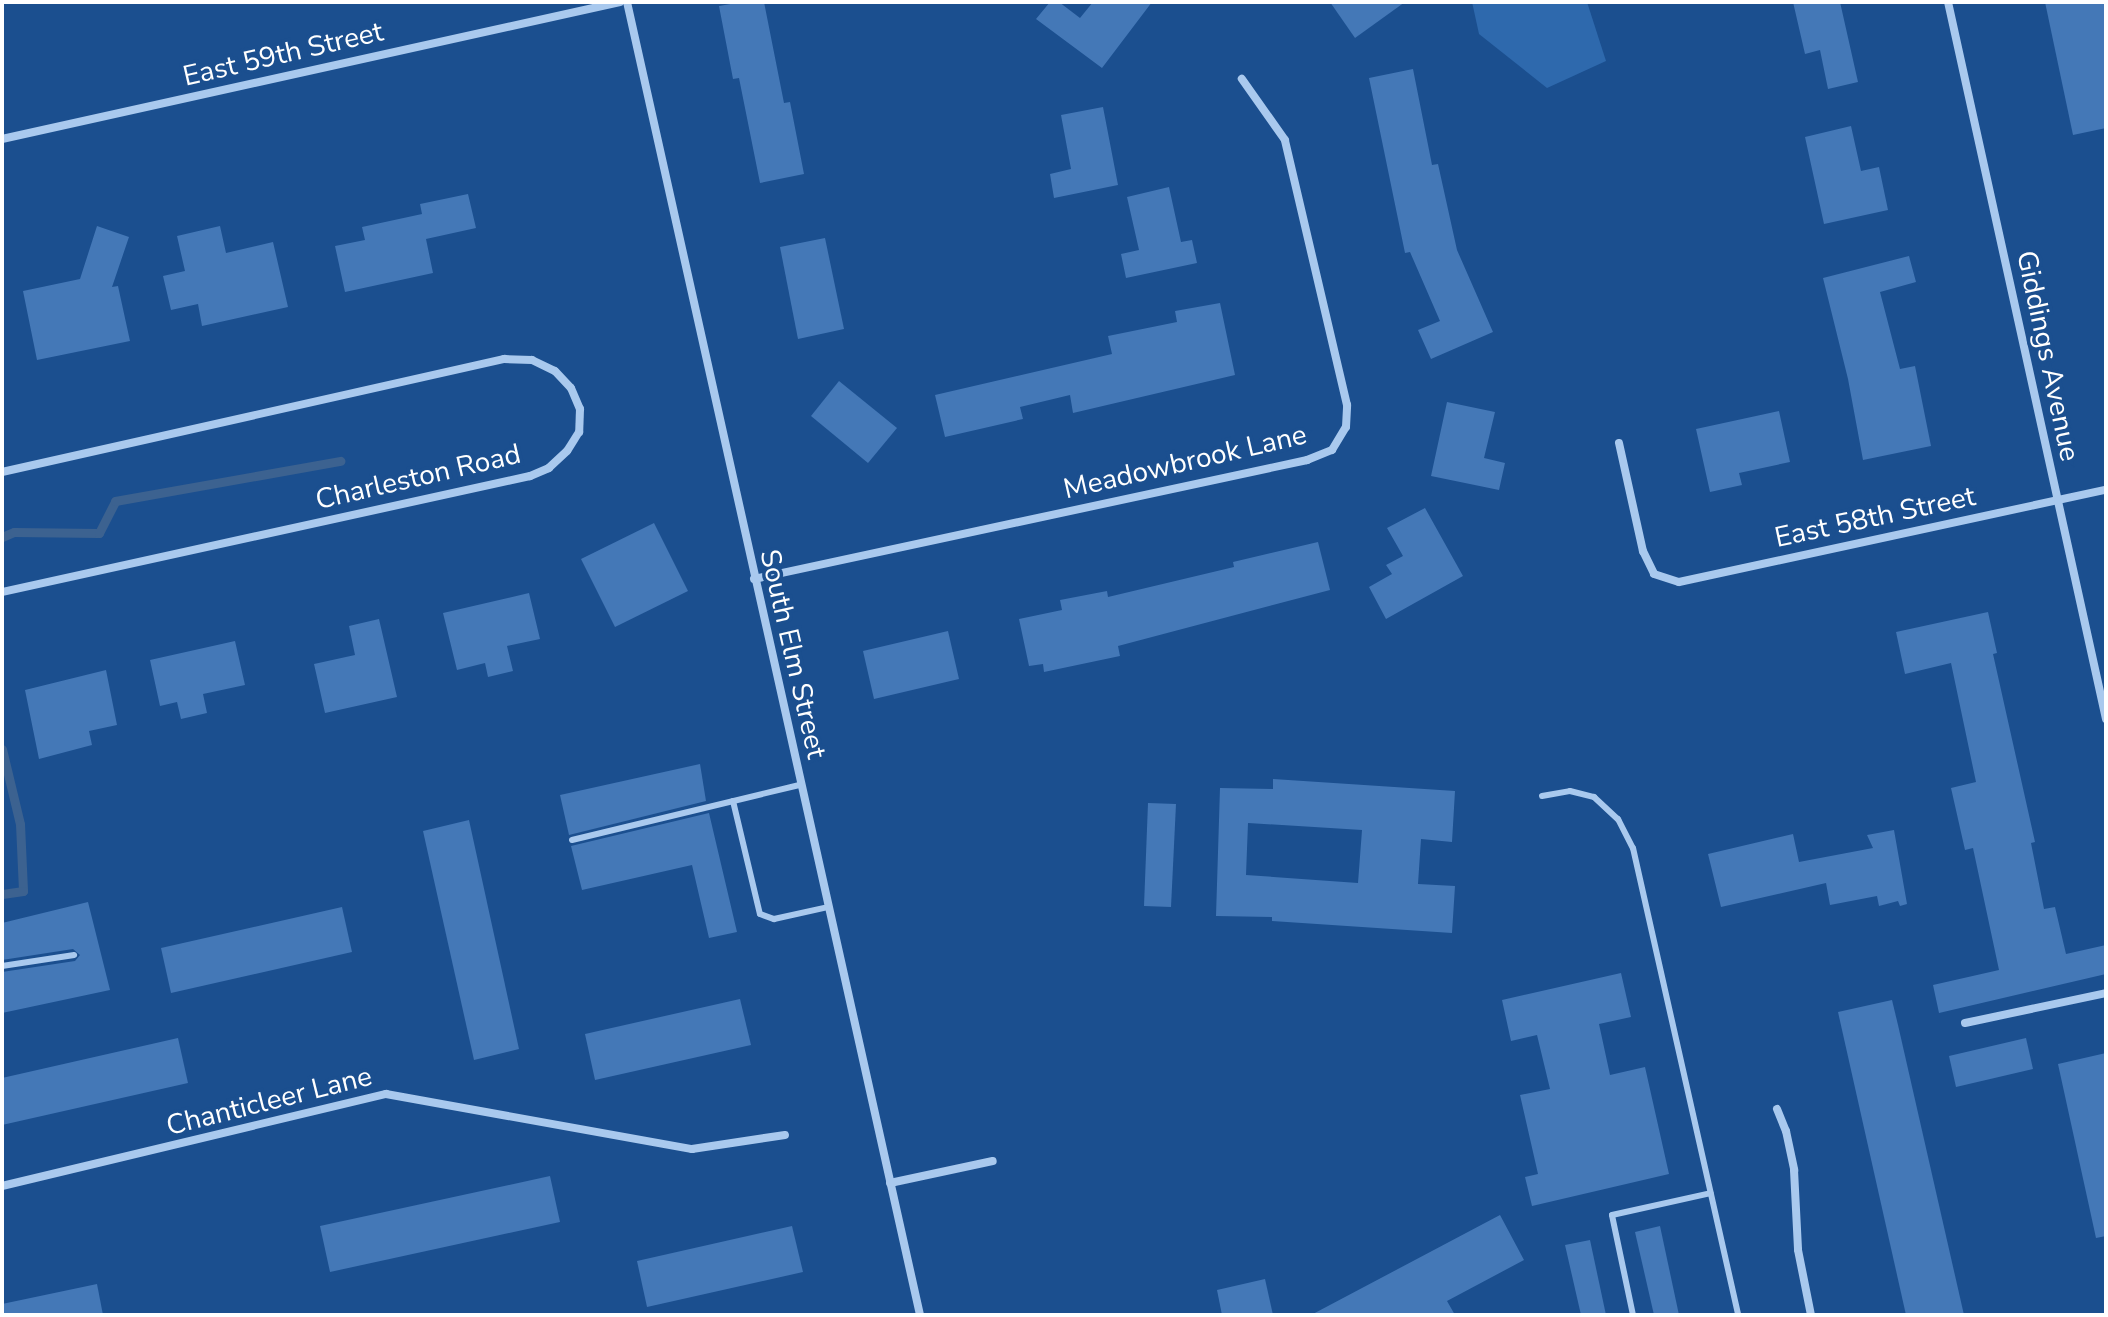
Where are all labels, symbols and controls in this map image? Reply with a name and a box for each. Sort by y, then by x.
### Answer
street label: East 59th Street [180,15,386,93]
street label: Giddings Avenue [2009,248,2087,464]
street label: Meadowbrook Lane [1060,418,1310,506]
street label: Charleston Road [312,437,524,517]
street label: East 58th Street [1772,479,1978,555]
street label: South Elm Street [753,546,833,762]
street label: Chanticleer Lane [163,1059,375,1143]

